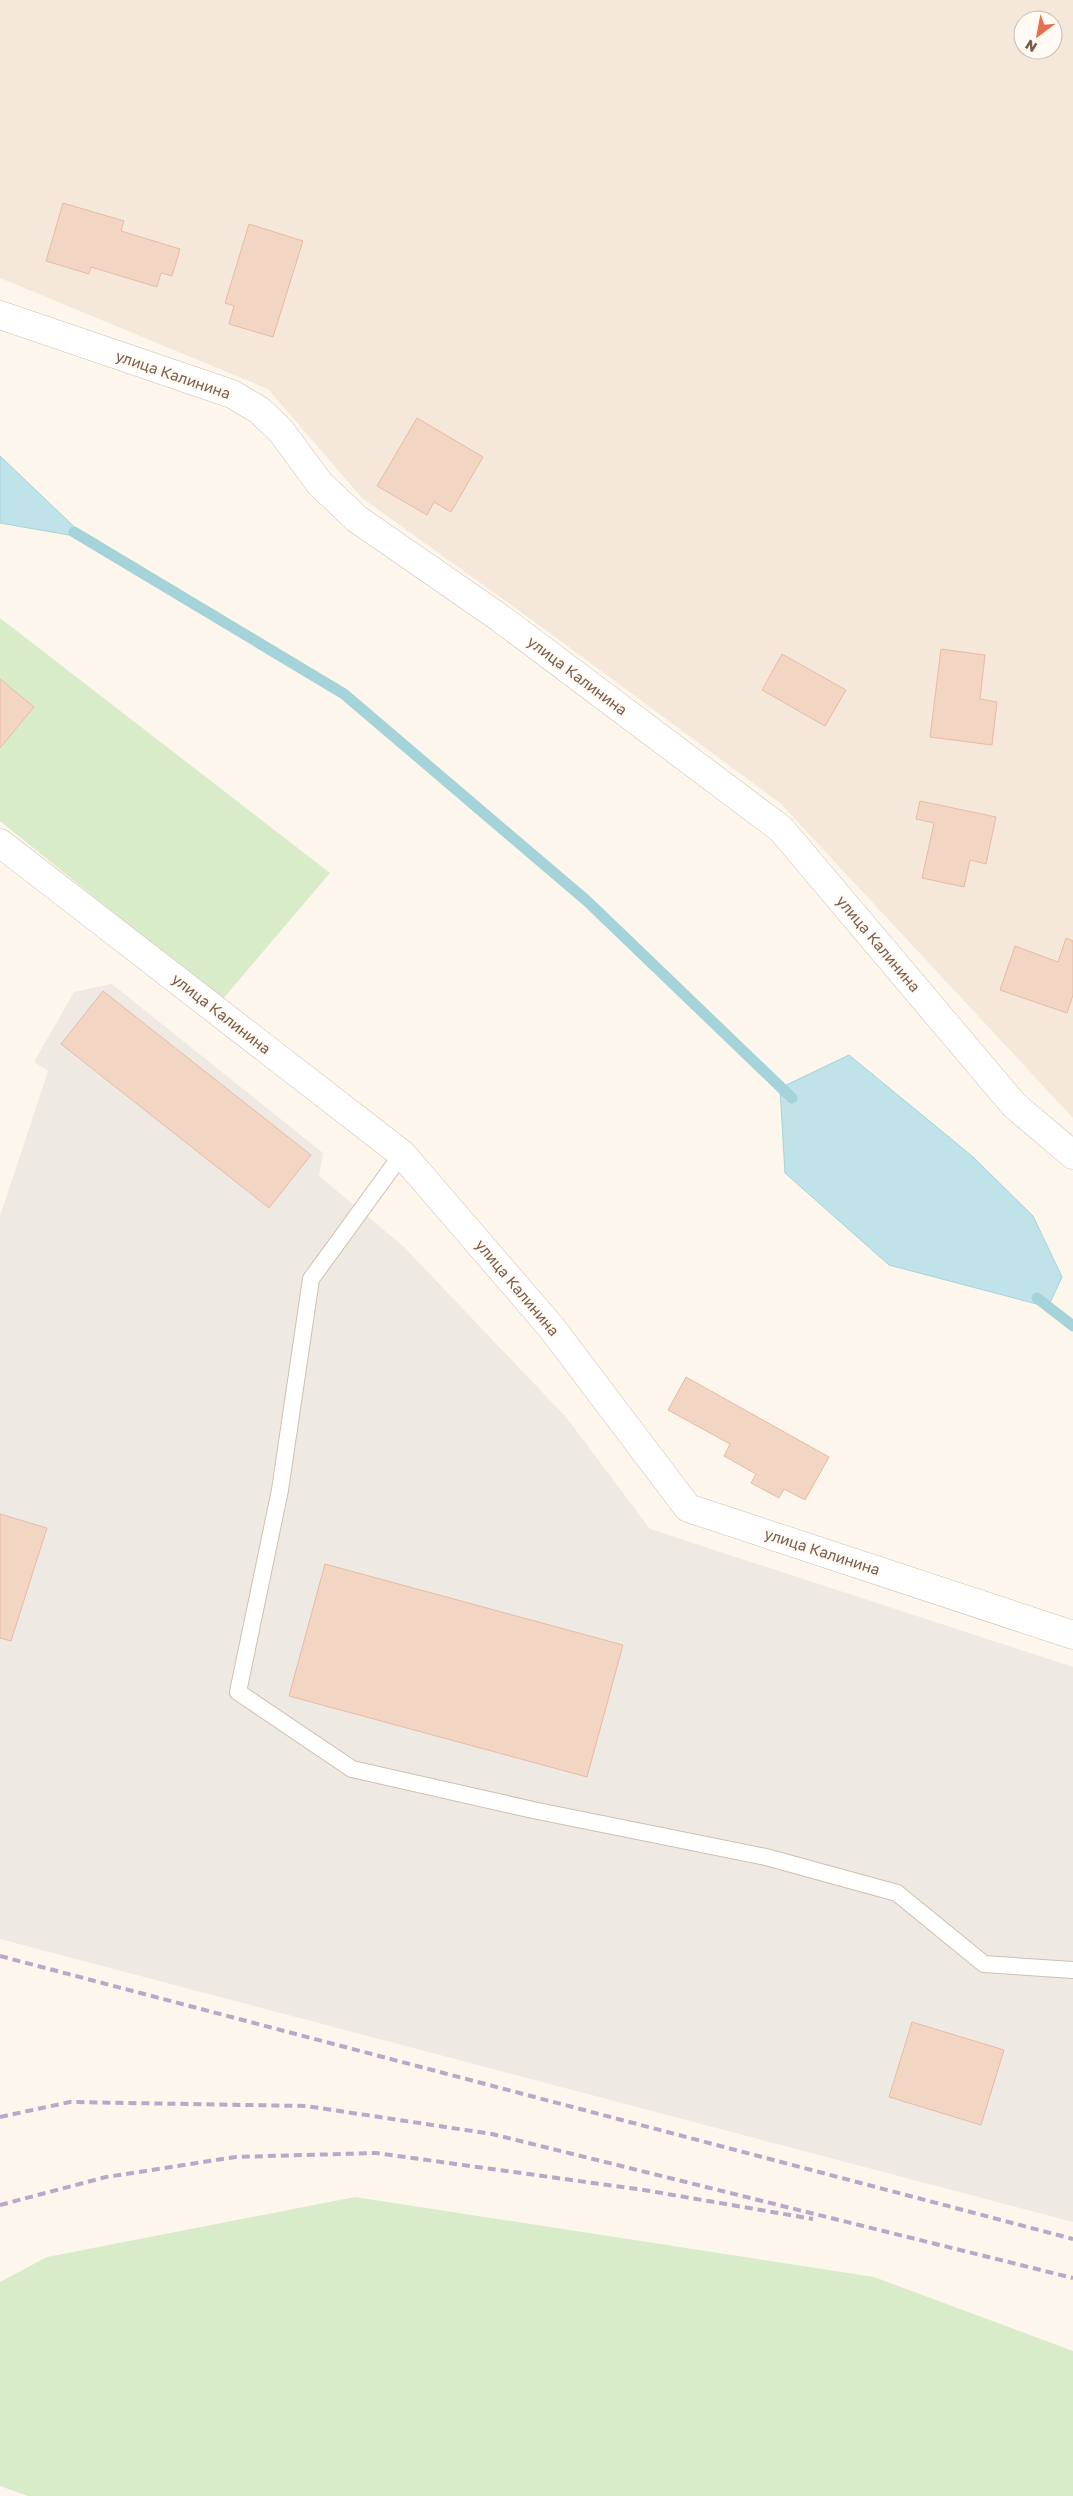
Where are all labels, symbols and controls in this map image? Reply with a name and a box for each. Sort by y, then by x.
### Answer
north arrow [1013,10,1063,60]
text: N [1022,36,1040,56]
street label: улица Калинина [113,346,233,402]
street label: улица Калинина [524,632,631,719]
street label: улица Калинина [833,891,924,995]
street label: улица Калинина [169,969,275,1057]
street label: улица Калинина [472,1235,563,1339]
street label: улица Калинина [762,1524,882,1578]

